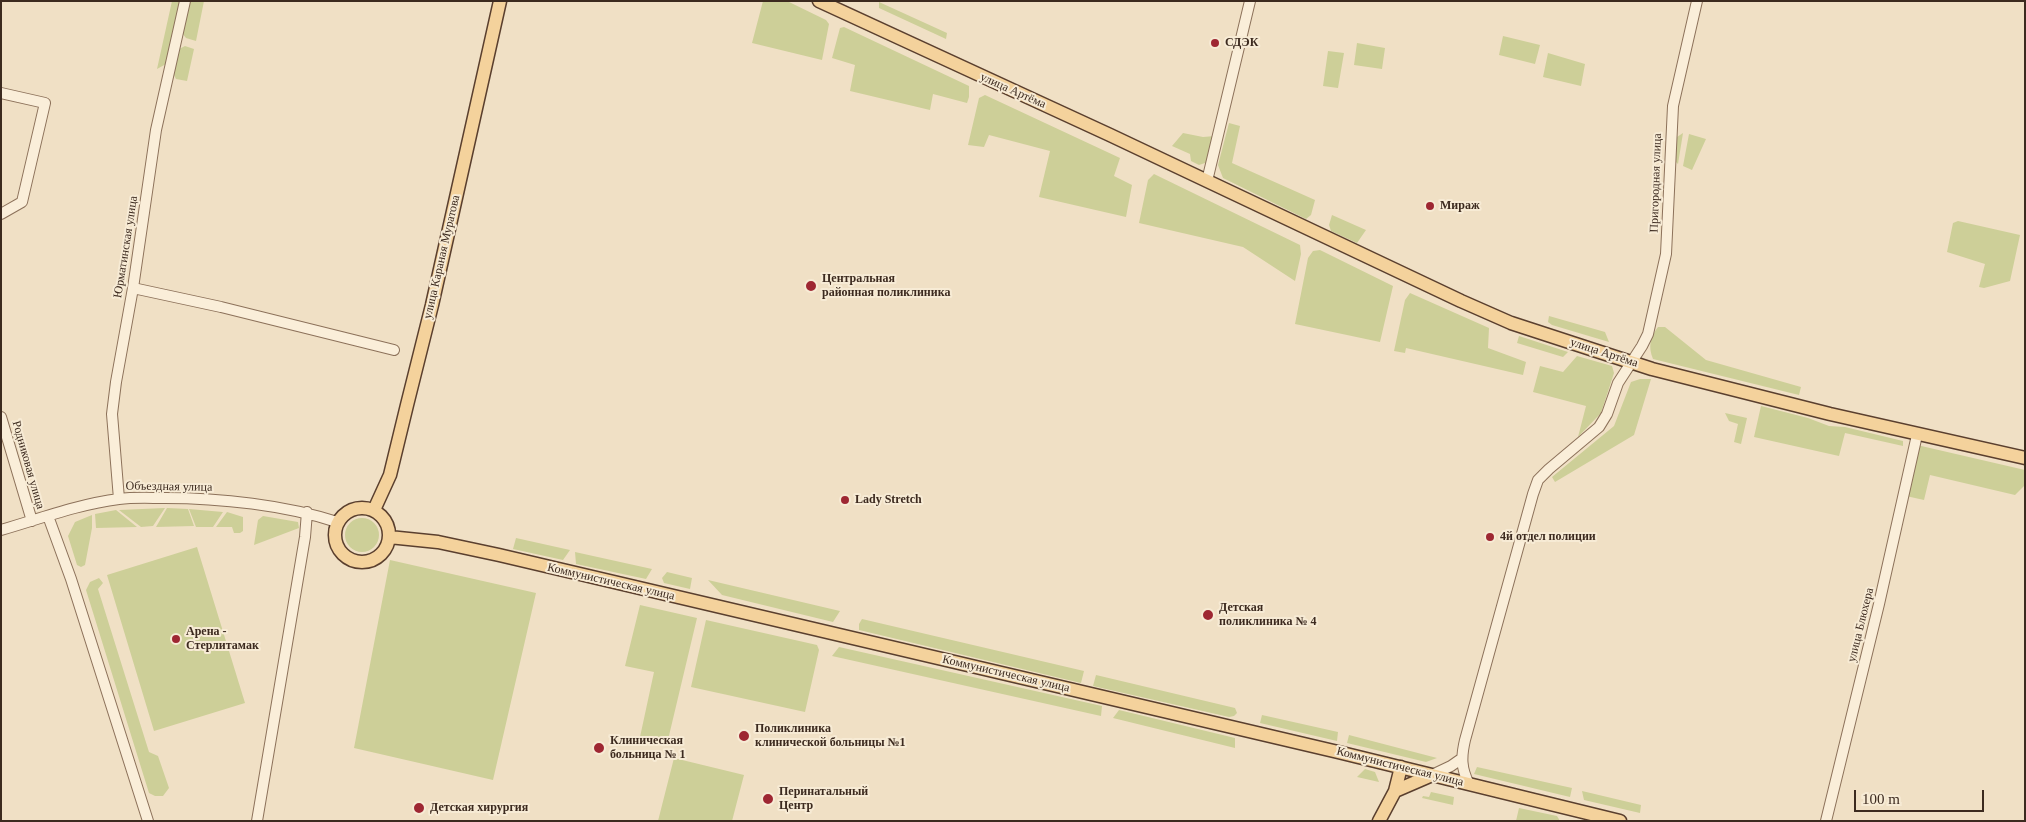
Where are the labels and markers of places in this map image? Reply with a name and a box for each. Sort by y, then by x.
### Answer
place label: СДЭК [1225,36,1258,50]
marker: СДЭК [1209,37,1221,49]
place label: Мираж [1440,199,1480,213]
marker: Мираж [1424,200,1436,212]
place label: Центральная районная поликлиника [822,272,950,300]
marker: Центральная районная поликлиника [804,279,818,293]
place label: Lady Stretch [855,493,922,507]
marker: Lady Stretch [839,494,851,506]
place label: 4й отдел полиции [1500,530,1596,544]
marker: 4й отдел полиции [1484,531,1496,543]
place label: Детская поликлиника № 4 [1219,601,1317,629]
marker: Детская поликлиника № 4 [1201,608,1215,622]
place label: Арена - Стерлитамак [186,625,259,653]
marker: Арена - Стерлитамак [170,633,182,645]
place label: Поликлиника клинической больницы №1 [755,722,906,750]
marker: Поликлиника клинической больницы №1 [737,729,751,743]
place label: Клиническая больница № 1 [610,734,686,762]
marker: Клиническая больница № 1 [592,741,606,755]
place label: Перинатальный Центр [779,785,868,813]
marker: Перинатальный Центр [761,792,775,806]
marker: Детская хирургия [412,801,426,815]
place label: Детская хирургия [430,801,528,815]

